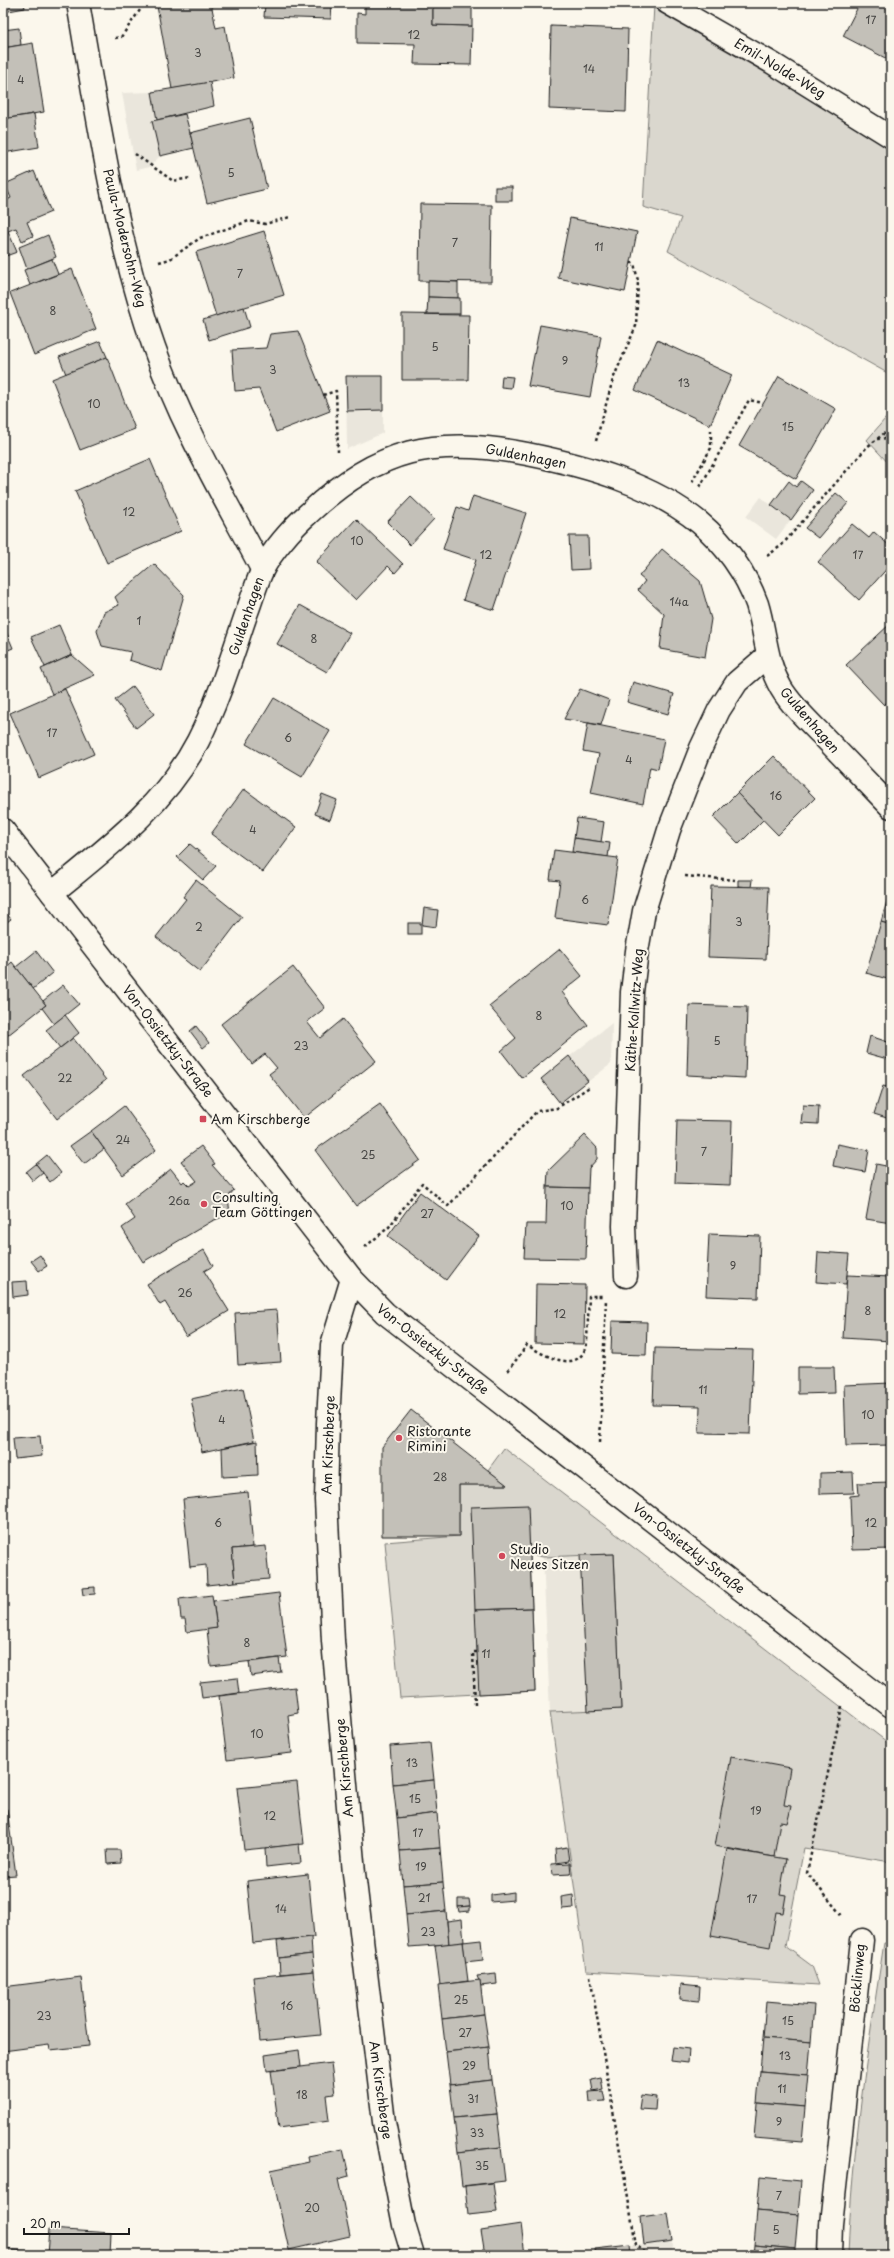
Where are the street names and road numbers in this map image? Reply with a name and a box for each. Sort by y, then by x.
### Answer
street label: Emil-Nolde-Weg [731,33,829,102]
street label: Paula-Modersohn-Weg [99,167,152,309]
street label: Guldenhagen [484,438,568,473]
street label: Guldenhagen [223,574,268,658]
street label: Guldenhagen [776,682,844,757]
street label: Käthe-Kollwitz-Weg [620,948,647,1072]
street label: Von-Ossietzky-Straße [119,981,218,1101]
street label: Von-Ossietzky-Straße [373,1299,493,1399]
street label: Am Kirschberge [316,1395,339,1495]
street label: Von-Ossietzky-Straße [629,1498,749,1598]
street label: Am Kirschberge [330,1718,357,1818]
street label: Böcklinweg [844,1943,869,2013]
street label: Am Kirschberge [365,2040,398,2140]

